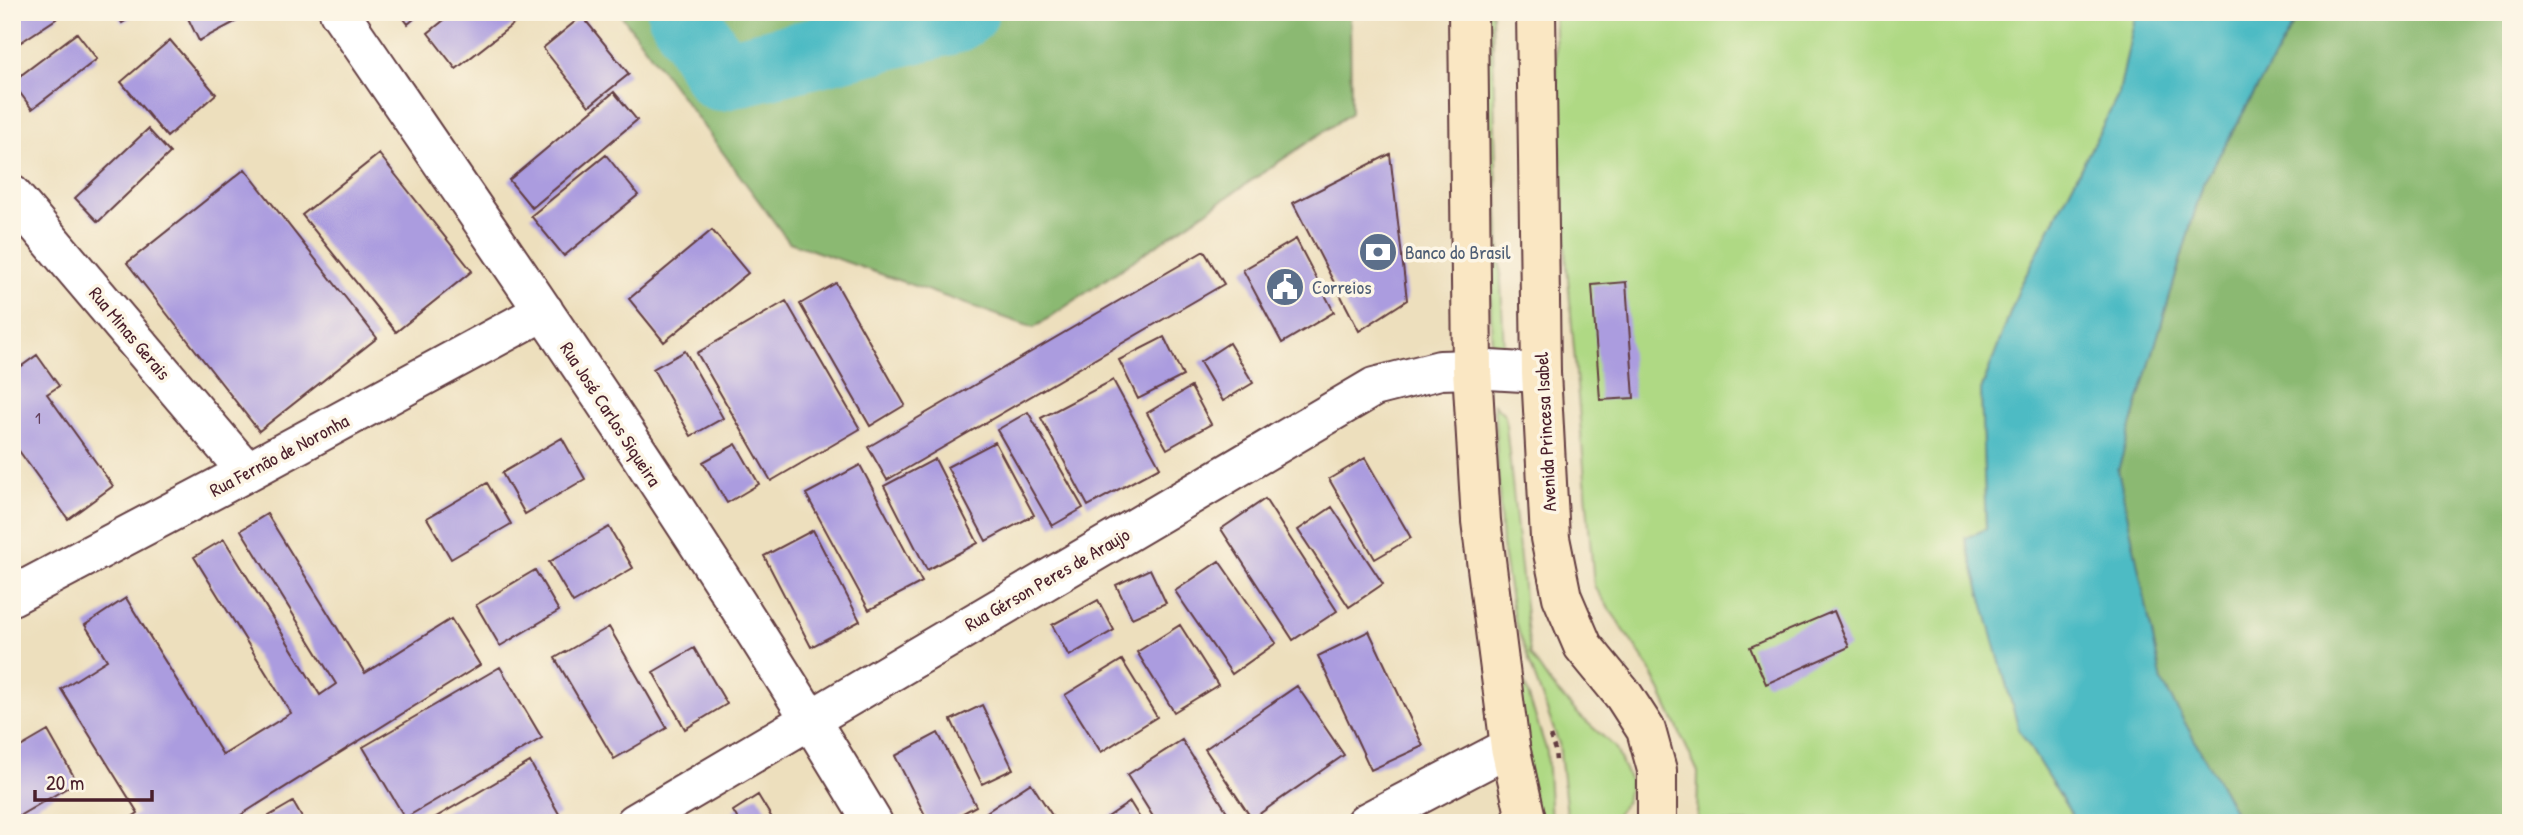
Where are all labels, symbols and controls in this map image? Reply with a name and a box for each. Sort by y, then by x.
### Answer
bank icon: Banco do Brasil [1357,231,1399,273]
place label: Banco do Brasil [1405,239,1511,265]
public building icon: Correios [1264,266,1306,308]
place label: Correios [1312,274,1372,300]
street label: Rua Minas Gerais [83,281,177,385]
street label: Rua José Carlos Siqueira [554,337,668,492]
street label: Avenida Princesa Isabel [1528,351,1562,512]
house number: 1 [35,407,41,429]
street label: Rua Fernão de Noronha [205,407,354,503]
street label: Rua Gérson Peres de Araujo [960,521,1134,637]
scale bar [35,758,152,802]
text: 20 m [46,768,84,797]

